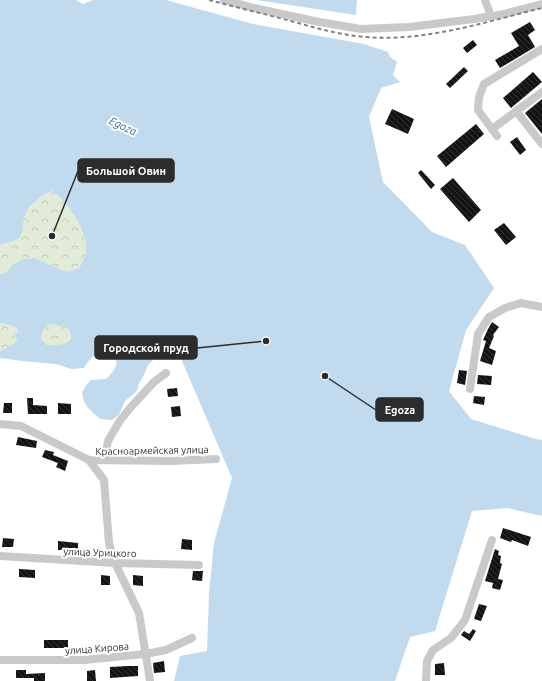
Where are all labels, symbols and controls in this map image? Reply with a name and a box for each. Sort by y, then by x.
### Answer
water label: Egoza [107,115,139,138]
callout: Большой Овин [78,159,174,182]
text: Большой Овин [86,165,166,177]
callout: Городской пруд [95,336,197,359]
text: Городской пруд [103,342,189,354]
callout: Egoza [376,398,423,421]
text: Egoza [385,404,415,416]
street label: Красноармейская улица [95,444,209,457]
street label: улица Урицкого [63,546,137,559]
street label: улица Кирова [65,641,129,656]

